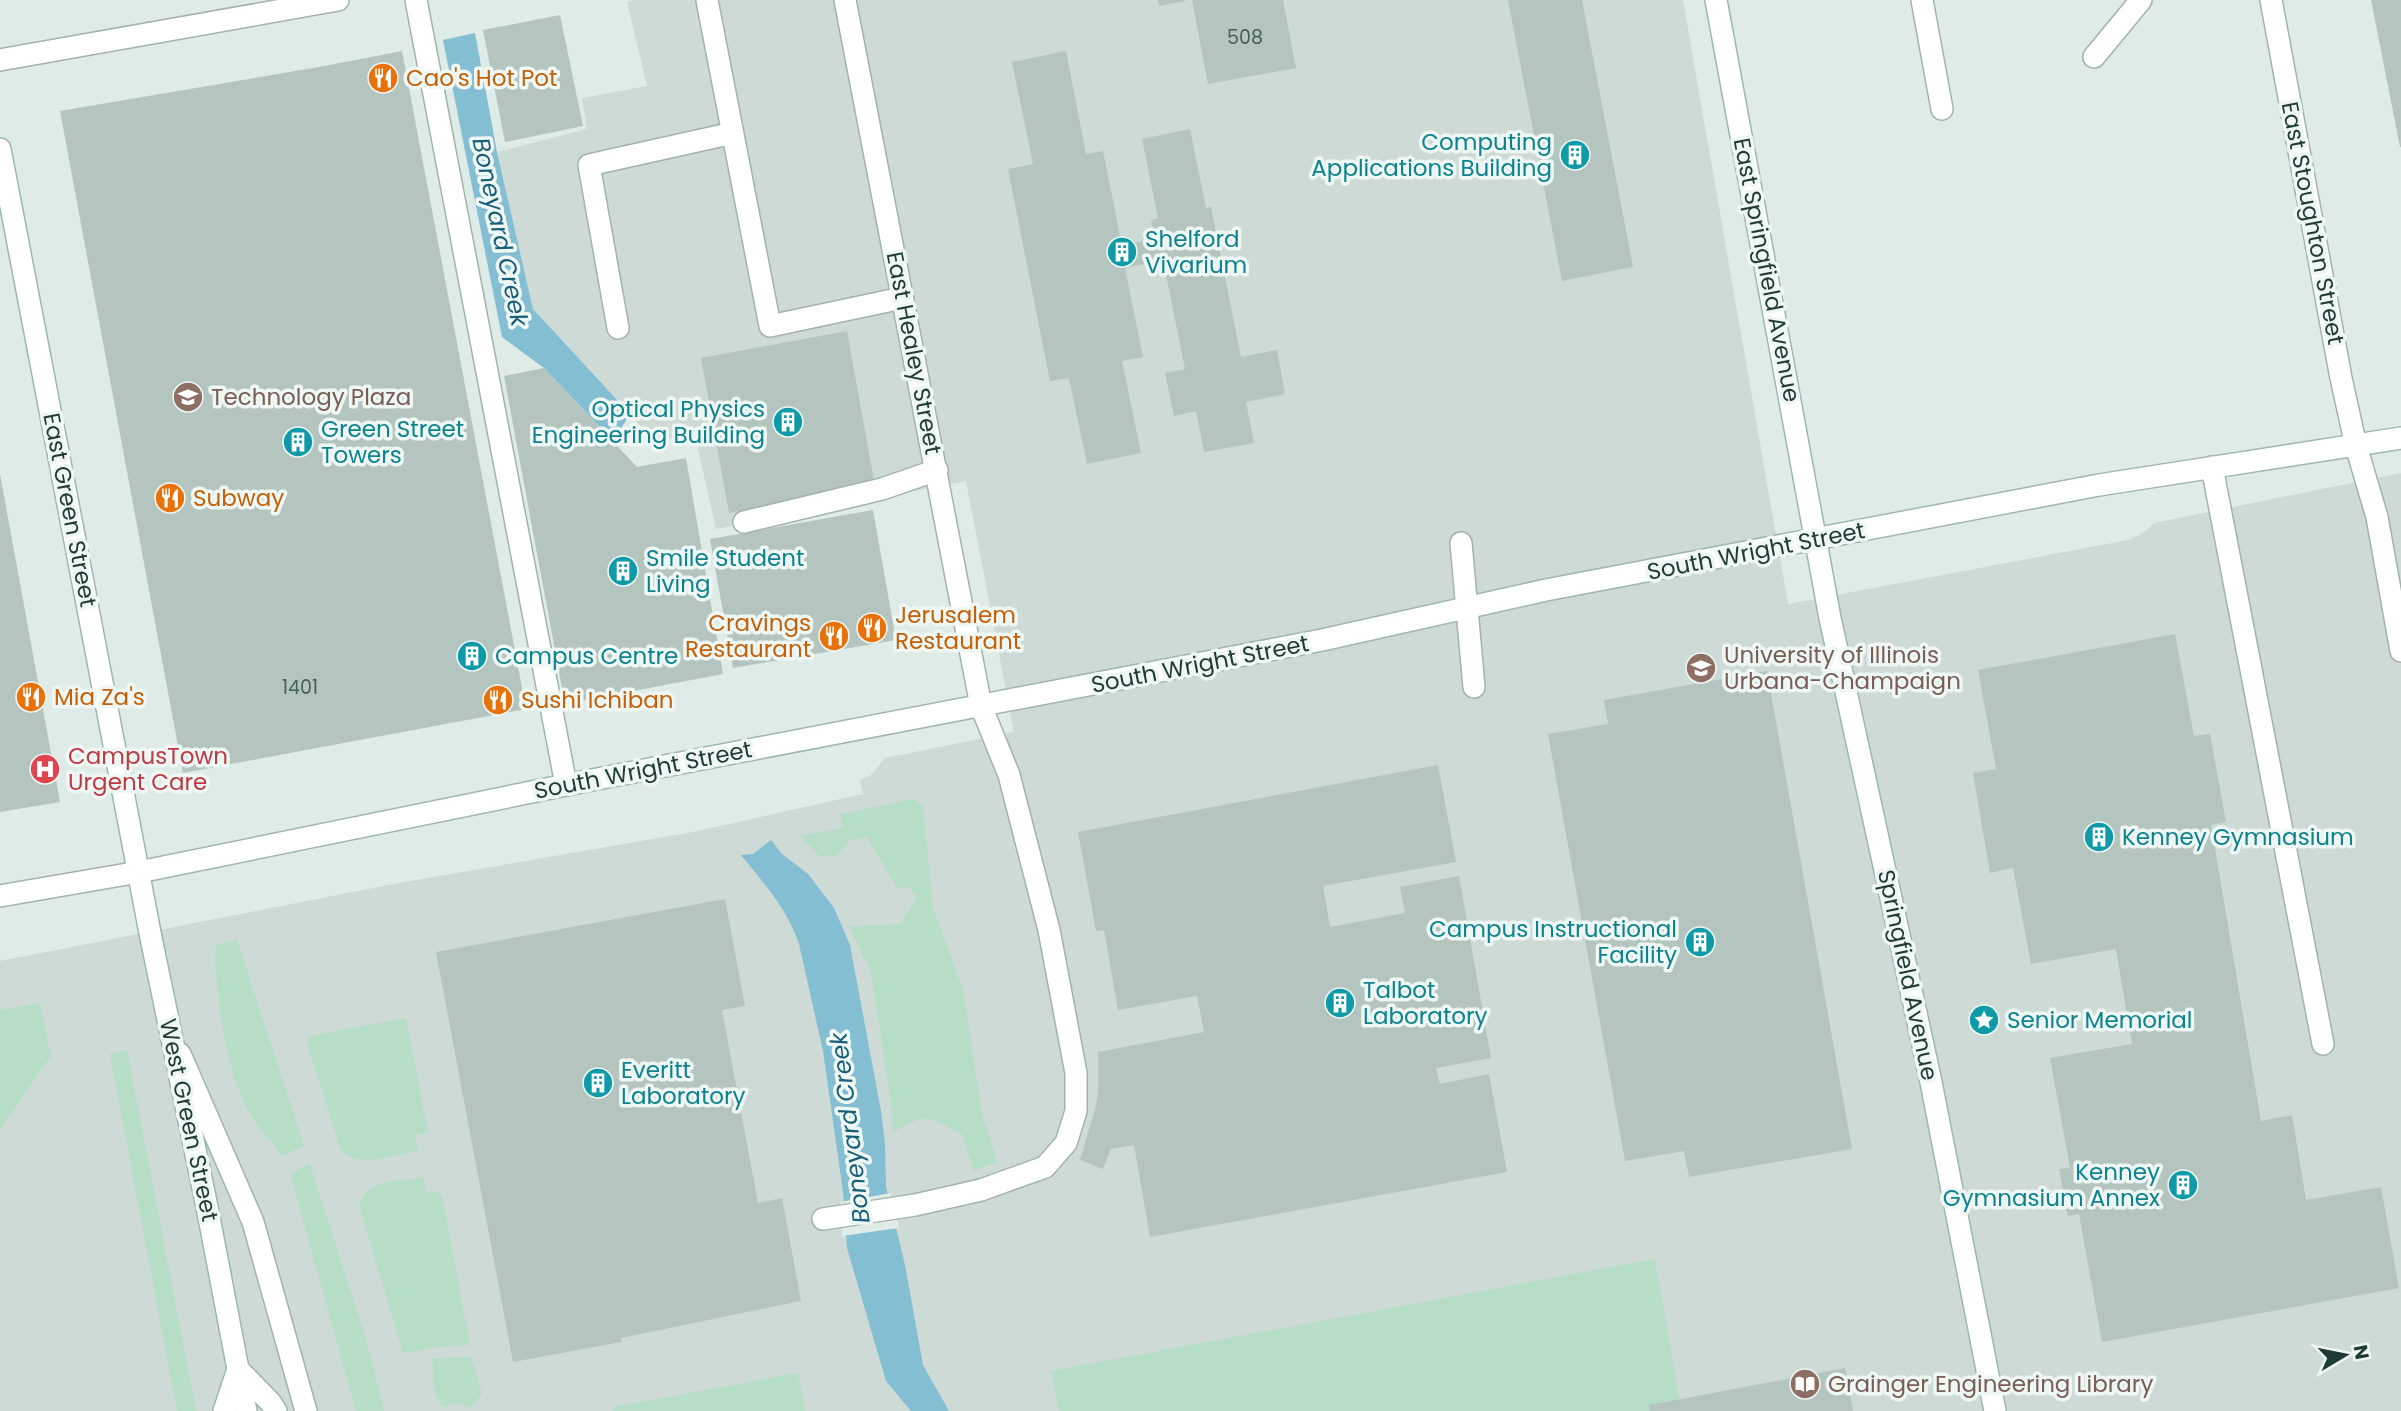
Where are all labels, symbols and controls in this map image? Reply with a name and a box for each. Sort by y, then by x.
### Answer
house number: 508 [1227,24,1263,51]
restaurant icon: Cao's Hot Pot [366,61,400,95]
place label: Cao's Hot Pot [406,62,557,94]
street label: East Stoughton Street [2274,99,2352,347]
place label: Computing Applications Building [1311,126,1552,184]
water label: Boneyard Creek [464,135,537,331]
street label: East Springfield Avenue [1726,135,1808,405]
building icon: Computing Applications Building [1558,138,1592,172]
place label: Shelford Vivarium [1145,223,1247,281]
building icon: Shelford Vivarium [1105,235,1139,269]
street label: East Healey Street [879,249,949,457]
school or university icon: Technology Plaza [171,380,205,414]
place label: Technology Plaza [211,381,411,413]
place label: Optical Physics Engineering Building [532,393,765,451]
building icon: Optical Physics Engineering Building [771,405,805,439]
street label: East Green Street [35,410,105,610]
place label: Green Street Towers [321,413,464,471]
building icon: Green Street Towers [281,425,315,459]
restaurant icon: Subway [153,481,187,515]
place label: Subway [193,482,284,514]
street label: South Wright Street [1644,514,1868,588]
place label: Smile Student Living [646,542,804,600]
building icon: Smile Student Living [606,554,640,588]
place label: Jerusalem Restaurant [895,599,1021,657]
place label: Cravings Restaurant [685,607,811,665]
restaurant icon: Jerusalem Restaurant [855,611,889,645]
restaurant icon: Cravings Restaurant [817,619,851,653]
street label: South Wright Street [1088,627,1312,701]
building icon: Campus Centre [455,639,489,673]
place label: University of Illinois Urbana-Champaign [1724,639,1961,697]
place label: Campus Centre [495,640,678,672]
school or university icon: University of Illinois Urbana-Champaign [1684,651,1718,685]
house number: 1401 [282,674,318,701]
restaurant icon: Mia Za's [14,680,48,714]
place label: Mia Za's [54,681,145,713]
restaurant icon: Sushi Ichiban [481,683,515,717]
place label: Sushi Ichiban [521,684,674,716]
street label: South Wright Street [531,733,755,807]
place label: CampusTown Urgent Care [68,740,228,798]
hospital icon: CampusTown Urgent Care [28,752,62,786]
building icon: Kenney Gymnasium [2082,820,2116,854]
place label: Kenney Gymnasium [2122,821,2354,853]
street label: Springfield Avenue [1870,867,1946,1083]
place label: Campus Instructional Facility [1429,913,1677,971]
building icon: Campus Instructional Facility [1683,925,1717,959]
place label: Talbot Laboratory [1363,974,1488,1032]
building icon: Talbot Laboratory [1323,986,1357,1020]
place icon: Senior Memorial [1967,1003,2001,1037]
place label: Senior Memorial [2007,1004,2193,1036]
street label: West Green Street [152,1016,226,1224]
water label: Boneyard Creek [821,1029,878,1225]
place label: Everitt Laboratory [621,1054,746,1112]
building icon: Everitt Laboratory [581,1066,615,1100]
place label: Kenney Gymnasium Annex [1943,1156,2160,1214]
building icon: Kenney Gymnasium Annex [2166,1168,2200,1202]
north arrow [2310,1320,2380,1390]
text: N [2347,1343,2376,1362]
library icon: Grainger Engineering Library [1788,1367,1822,1401]
place label: Grainger Engineering Library [1828,1368,2153,1400]

